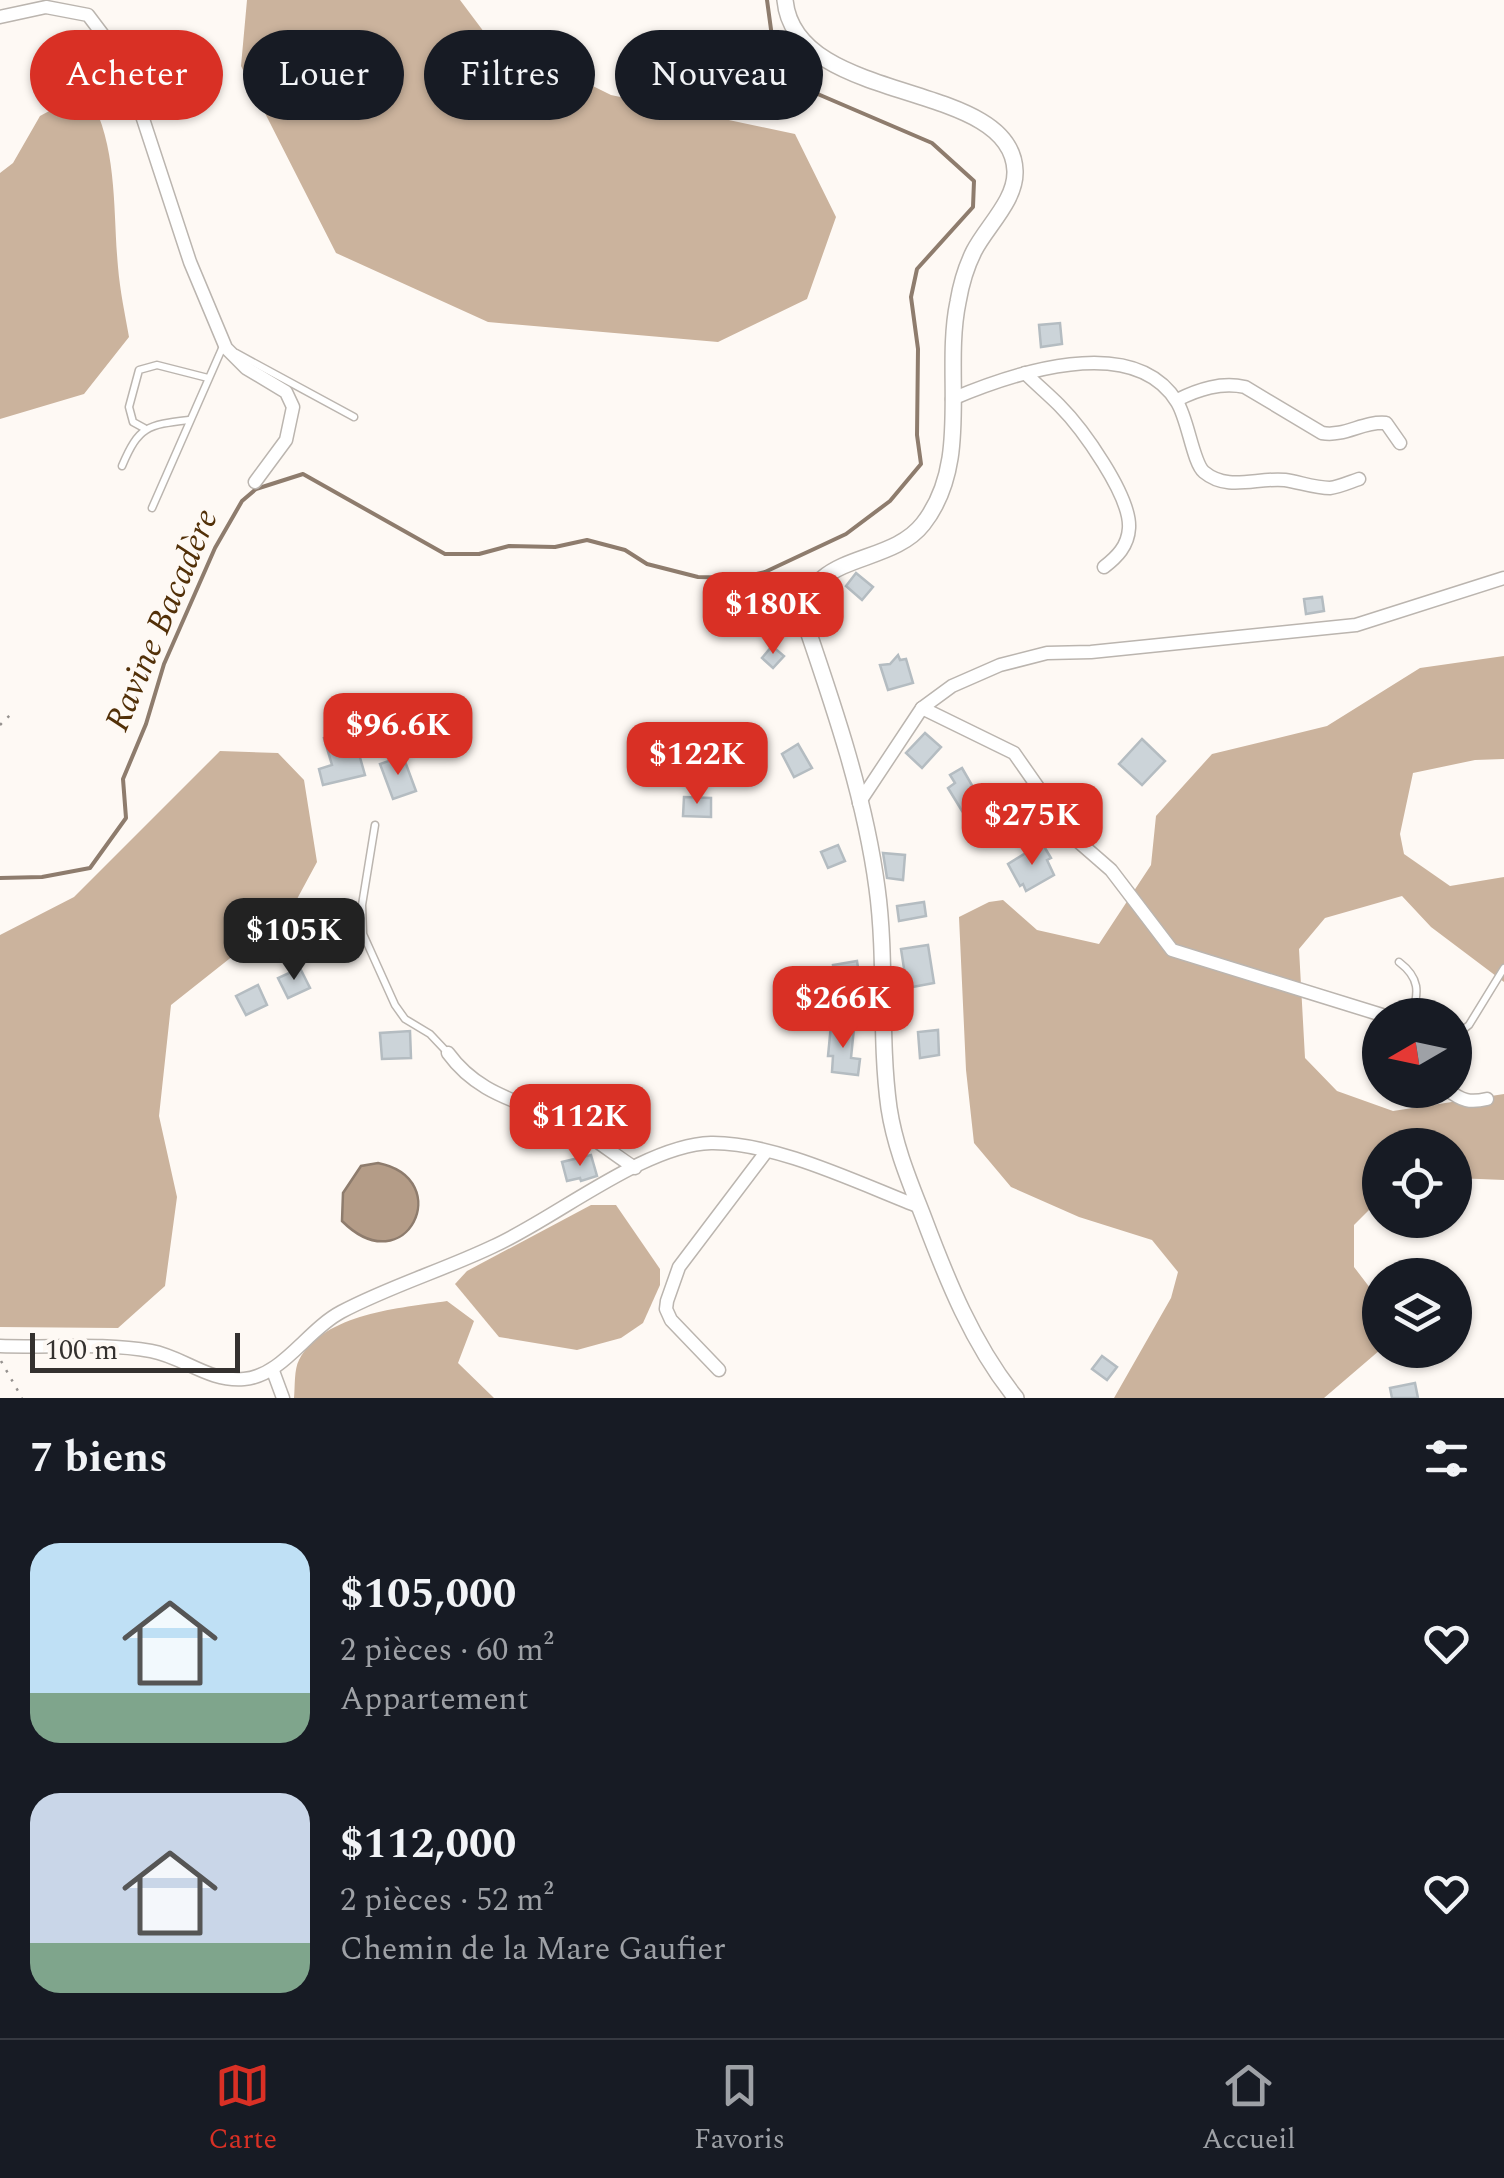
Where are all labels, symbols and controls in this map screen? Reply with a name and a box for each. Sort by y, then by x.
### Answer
chip: Acheter [30,30,223,120]
chip: Louer [243,30,404,120]
chip: Filtres [424,30,595,120]
chip: Nouveau [615,30,823,120]
water label: Ravine Bacadère [91,500,233,740]
pin: $180K [703,572,843,657]
text: $180K [725,580,821,629]
pin: $96.6K [317,693,479,778]
text: $96.6K [345,701,451,750]
pin: $122K [627,722,767,807]
text: $122K [649,730,745,779]
pin: $275K [962,783,1102,868]
text: $275K [984,791,1080,840]
pin: $105K [224,898,364,983]
text: $105K [246,906,342,955]
pin: $266K [773,966,913,1051]
text: $266K [795,974,891,1023]
north arrow [1362,998,1472,1108]
map controls [1362,998,1472,1368]
pin: $112K [510,1084,650,1169]
text: $112K [532,1092,628,1141]
button: locate [1362,1128,1472,1238]
button: layers [1362,1258,1472,1368]
scale bar [30,1328,240,1372]
text: 100 m [45,1329,118,1372]
text: 7 biens [30,1427,168,1490]
icon: filters [1419,1431,1474,1486]
text: $105,000 [340,1563,516,1626]
icon: home [110,1583,230,1703]
icon: heart [1419,1616,1474,1671]
text: 2 pièces · 60 m² [340,1626,554,1675]
text: Appartement [340,1675,529,1724]
text: $112,000 [340,1813,516,1876]
icon: home [110,1833,230,1953]
icon: heart [1419,1866,1474,1921]
text: 2 pièces · 52 m² [340,1876,554,1925]
text: Chemin de la Mare Gaufier [340,1925,726,1974]
tab: Carte [208,2058,277,2161]
tab: Favoris [694,2058,785,2161]
tab: Accueil [1202,2058,1295,2161]

